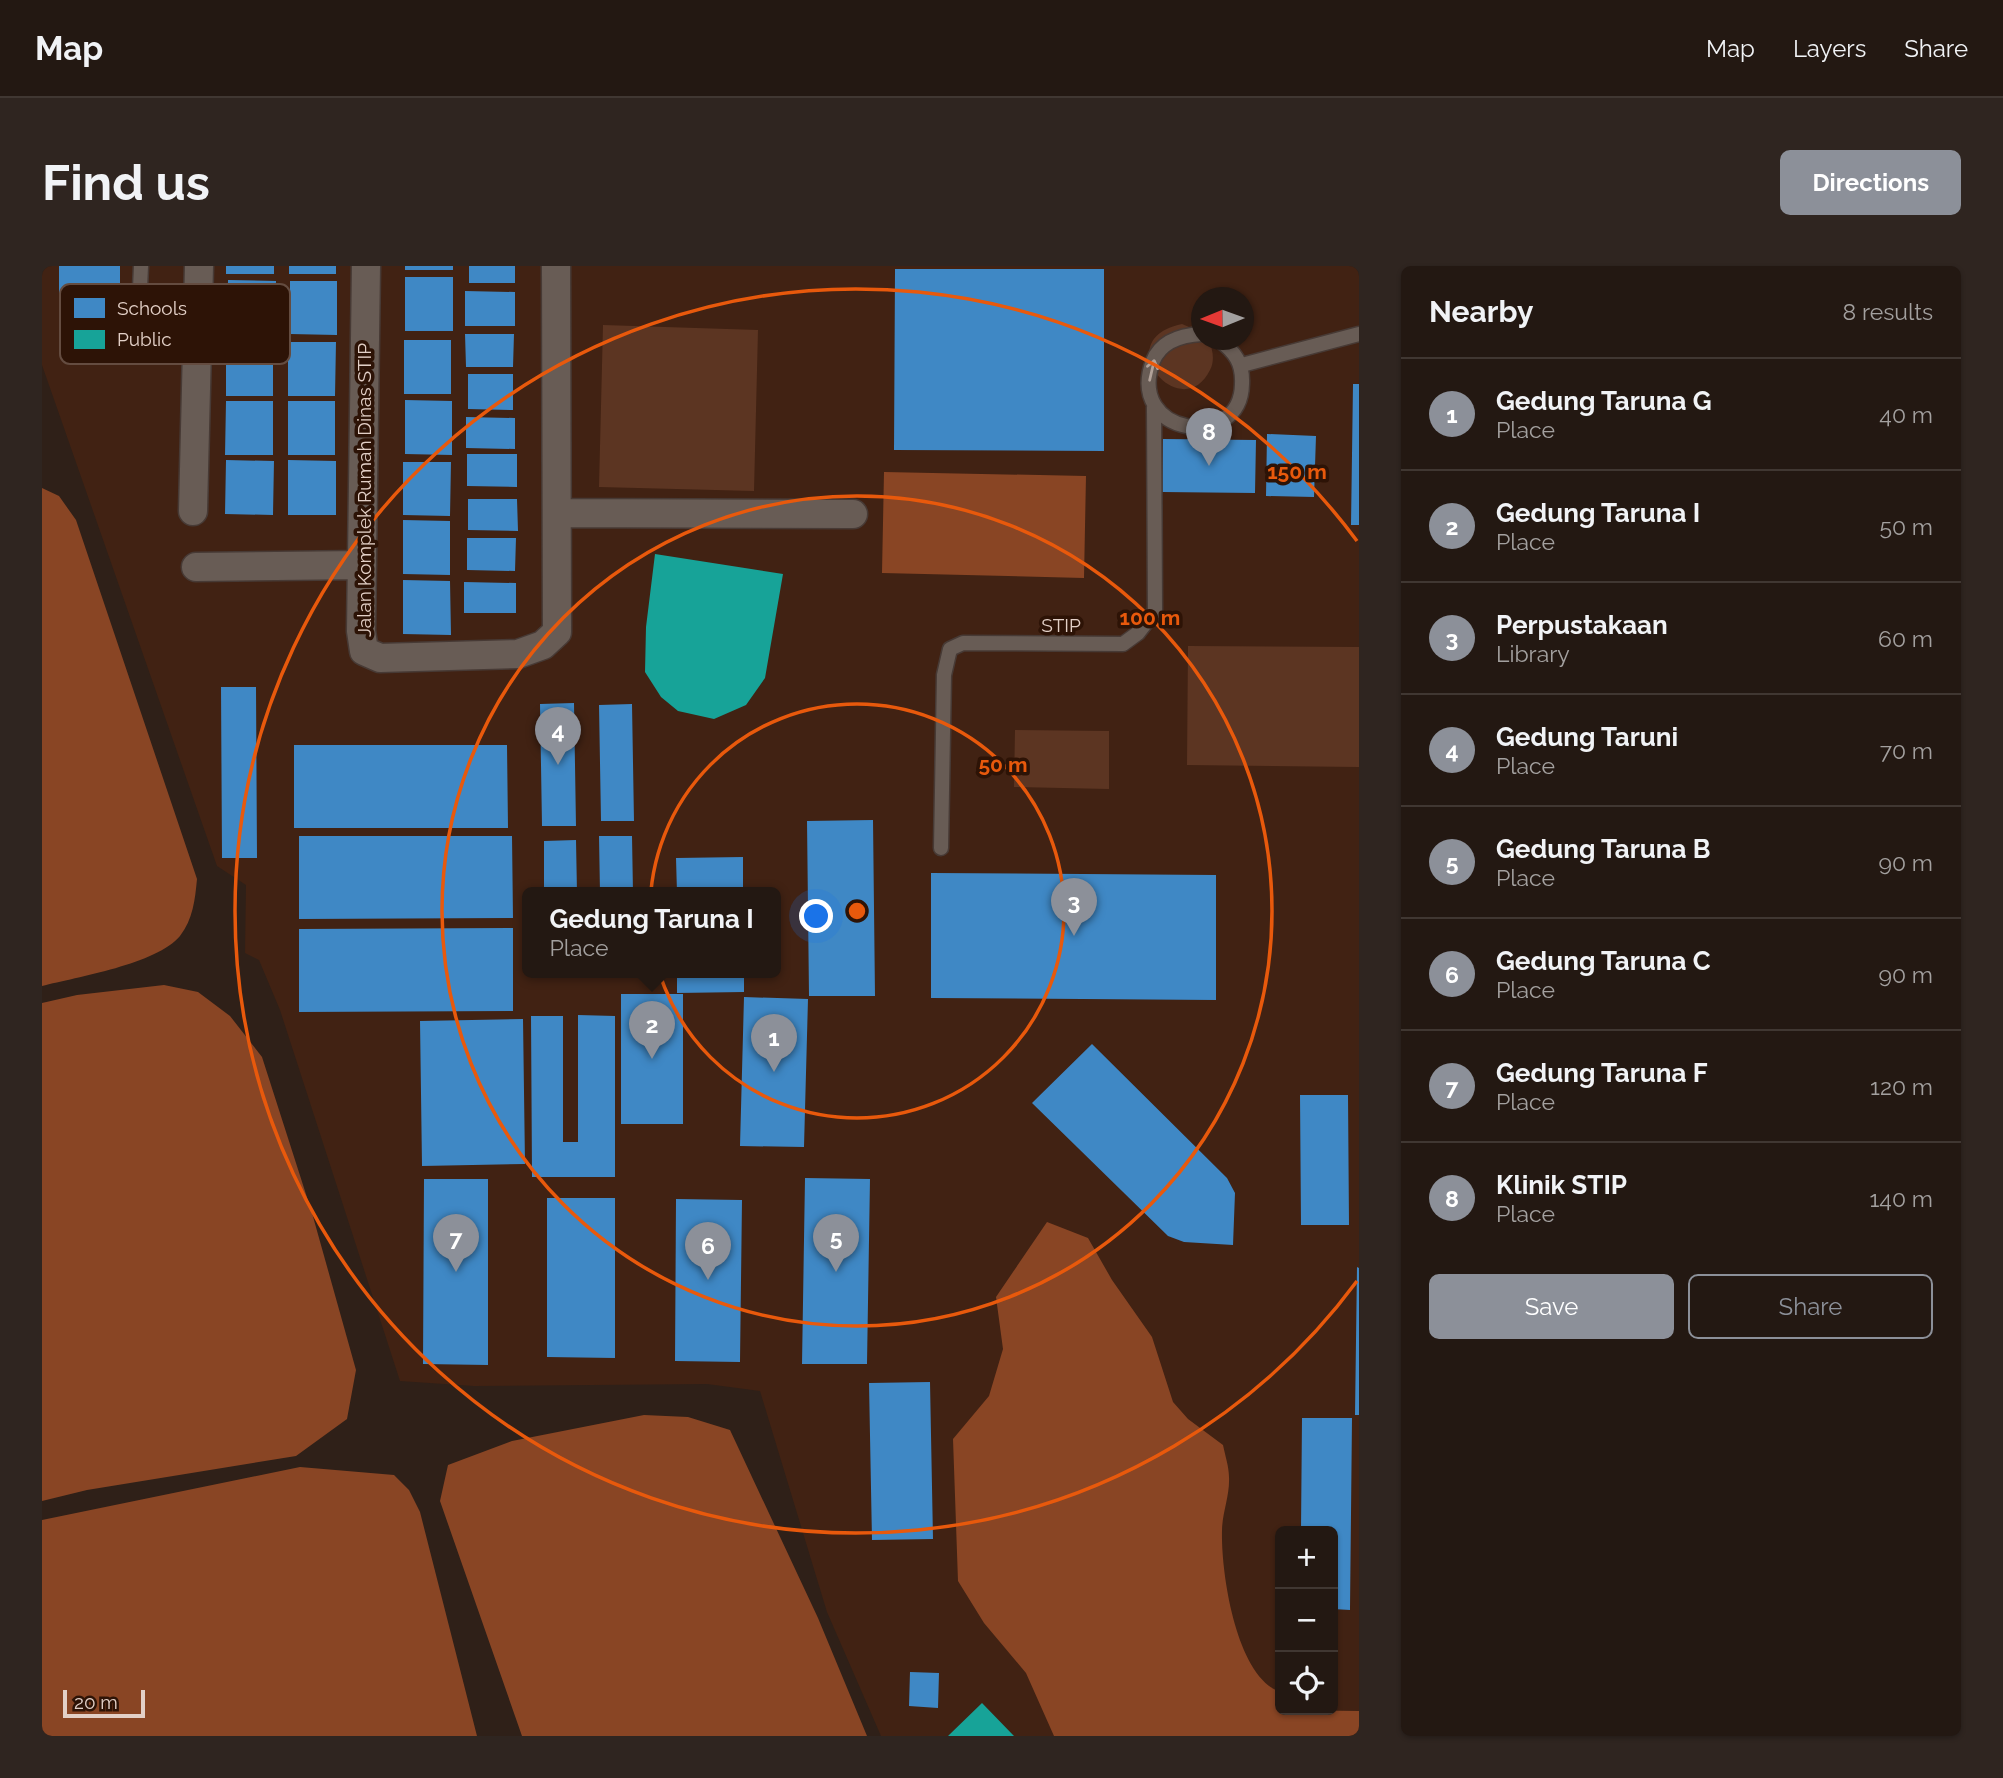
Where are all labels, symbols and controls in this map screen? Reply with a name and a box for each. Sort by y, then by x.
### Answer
text: Map [35,29,103,68]
text: Map [1706,34,1755,63]
text: Layers [1793,34,1866,63]
text: Share [1904,34,1968,63]
button: Directions [1780,150,1961,215]
text: Find us [42,154,210,211]
legend [60,284,290,364]
north arrow [1191,287,1254,350]
text: Nearby [1429,294,1533,329]
text: Schools [117,297,187,319]
text: 8 results [1842,298,1933,325]
text: Public [117,328,172,350]
street label: Jalan Komplek Rumah Dinas STIP [353,343,375,637]
one-way arrow [1146,359,1159,381]
text: Gedung Taruna G [1496,386,1712,416]
text: 1 [1446,401,1458,428]
text: 40 m [1879,401,1933,428]
pin: 8 [1186,408,1232,466]
text: Place [1496,416,1555,443]
text: 150 m [1267,459,1327,484]
text: Gedung Taruna I [1496,498,1700,528]
text: 2 [1446,513,1458,540]
text: 50 m [1879,513,1933,540]
text: Place [1496,528,1555,555]
text: 100 m [1120,605,1180,630]
text: Perpustakaan [1496,610,1668,640]
street label: STIP [1041,614,1081,636]
text: 3 [1446,625,1458,652]
text: 60 m [1878,625,1933,652]
text: Library [1496,640,1570,667]
pin: 4 [535,707,581,765]
text: Gedung Taruni [1496,722,1678,752]
text: 4 [1445,737,1459,764]
text: 70 m [1880,737,1933,764]
text: 50 m [978,752,1028,777]
text: Place [1496,752,1555,779]
text: Gedung Taruna B [1496,834,1710,864]
text: 5 [1446,849,1458,876]
text: 90 m [1878,849,1933,876]
text: Place [1496,864,1555,891]
pin: 3 [1051,878,1097,936]
popup [522,887,781,978]
your location [799,899,833,933]
centre of rings [845,899,869,923]
text: Gedung Taruna I [549,904,754,934]
text: Place [549,934,609,961]
text: Gedung Taruna C [1496,946,1711,976]
text: 6 [1445,961,1459,988]
text: 90 m [1878,961,1933,988]
text: Place [1496,976,1555,1003]
pin: 2 [629,1001,675,1059]
pin: 1 [751,1014,797,1072]
text: Gedung Taruna F [1496,1058,1708,1088]
text: 7 [1446,1073,1458,1100]
text: 120 m [1870,1073,1933,1100]
text: Place [1496,1088,1555,1115]
text: Klinik STIP [1496,1170,1627,1200]
text: 8 [1445,1185,1459,1212]
text: 140 m [1870,1185,1933,1212]
text: Place [1496,1200,1555,1227]
pin: 7 [433,1214,479,1272]
pin: 5 [813,1214,859,1272]
pin: 6 [685,1222,731,1280]
button: Save [1429,1274,1674,1339]
button: Share [1688,1274,1933,1339]
map controls [1275,1526,1338,1715]
button: + [1275,1526,1338,1589]
button: − [1275,1589,1338,1652]
button: locate [1275,1652,1338,1715]
scale bar [63,1687,145,1719]
text: 20 m [74,1691,118,1713]

